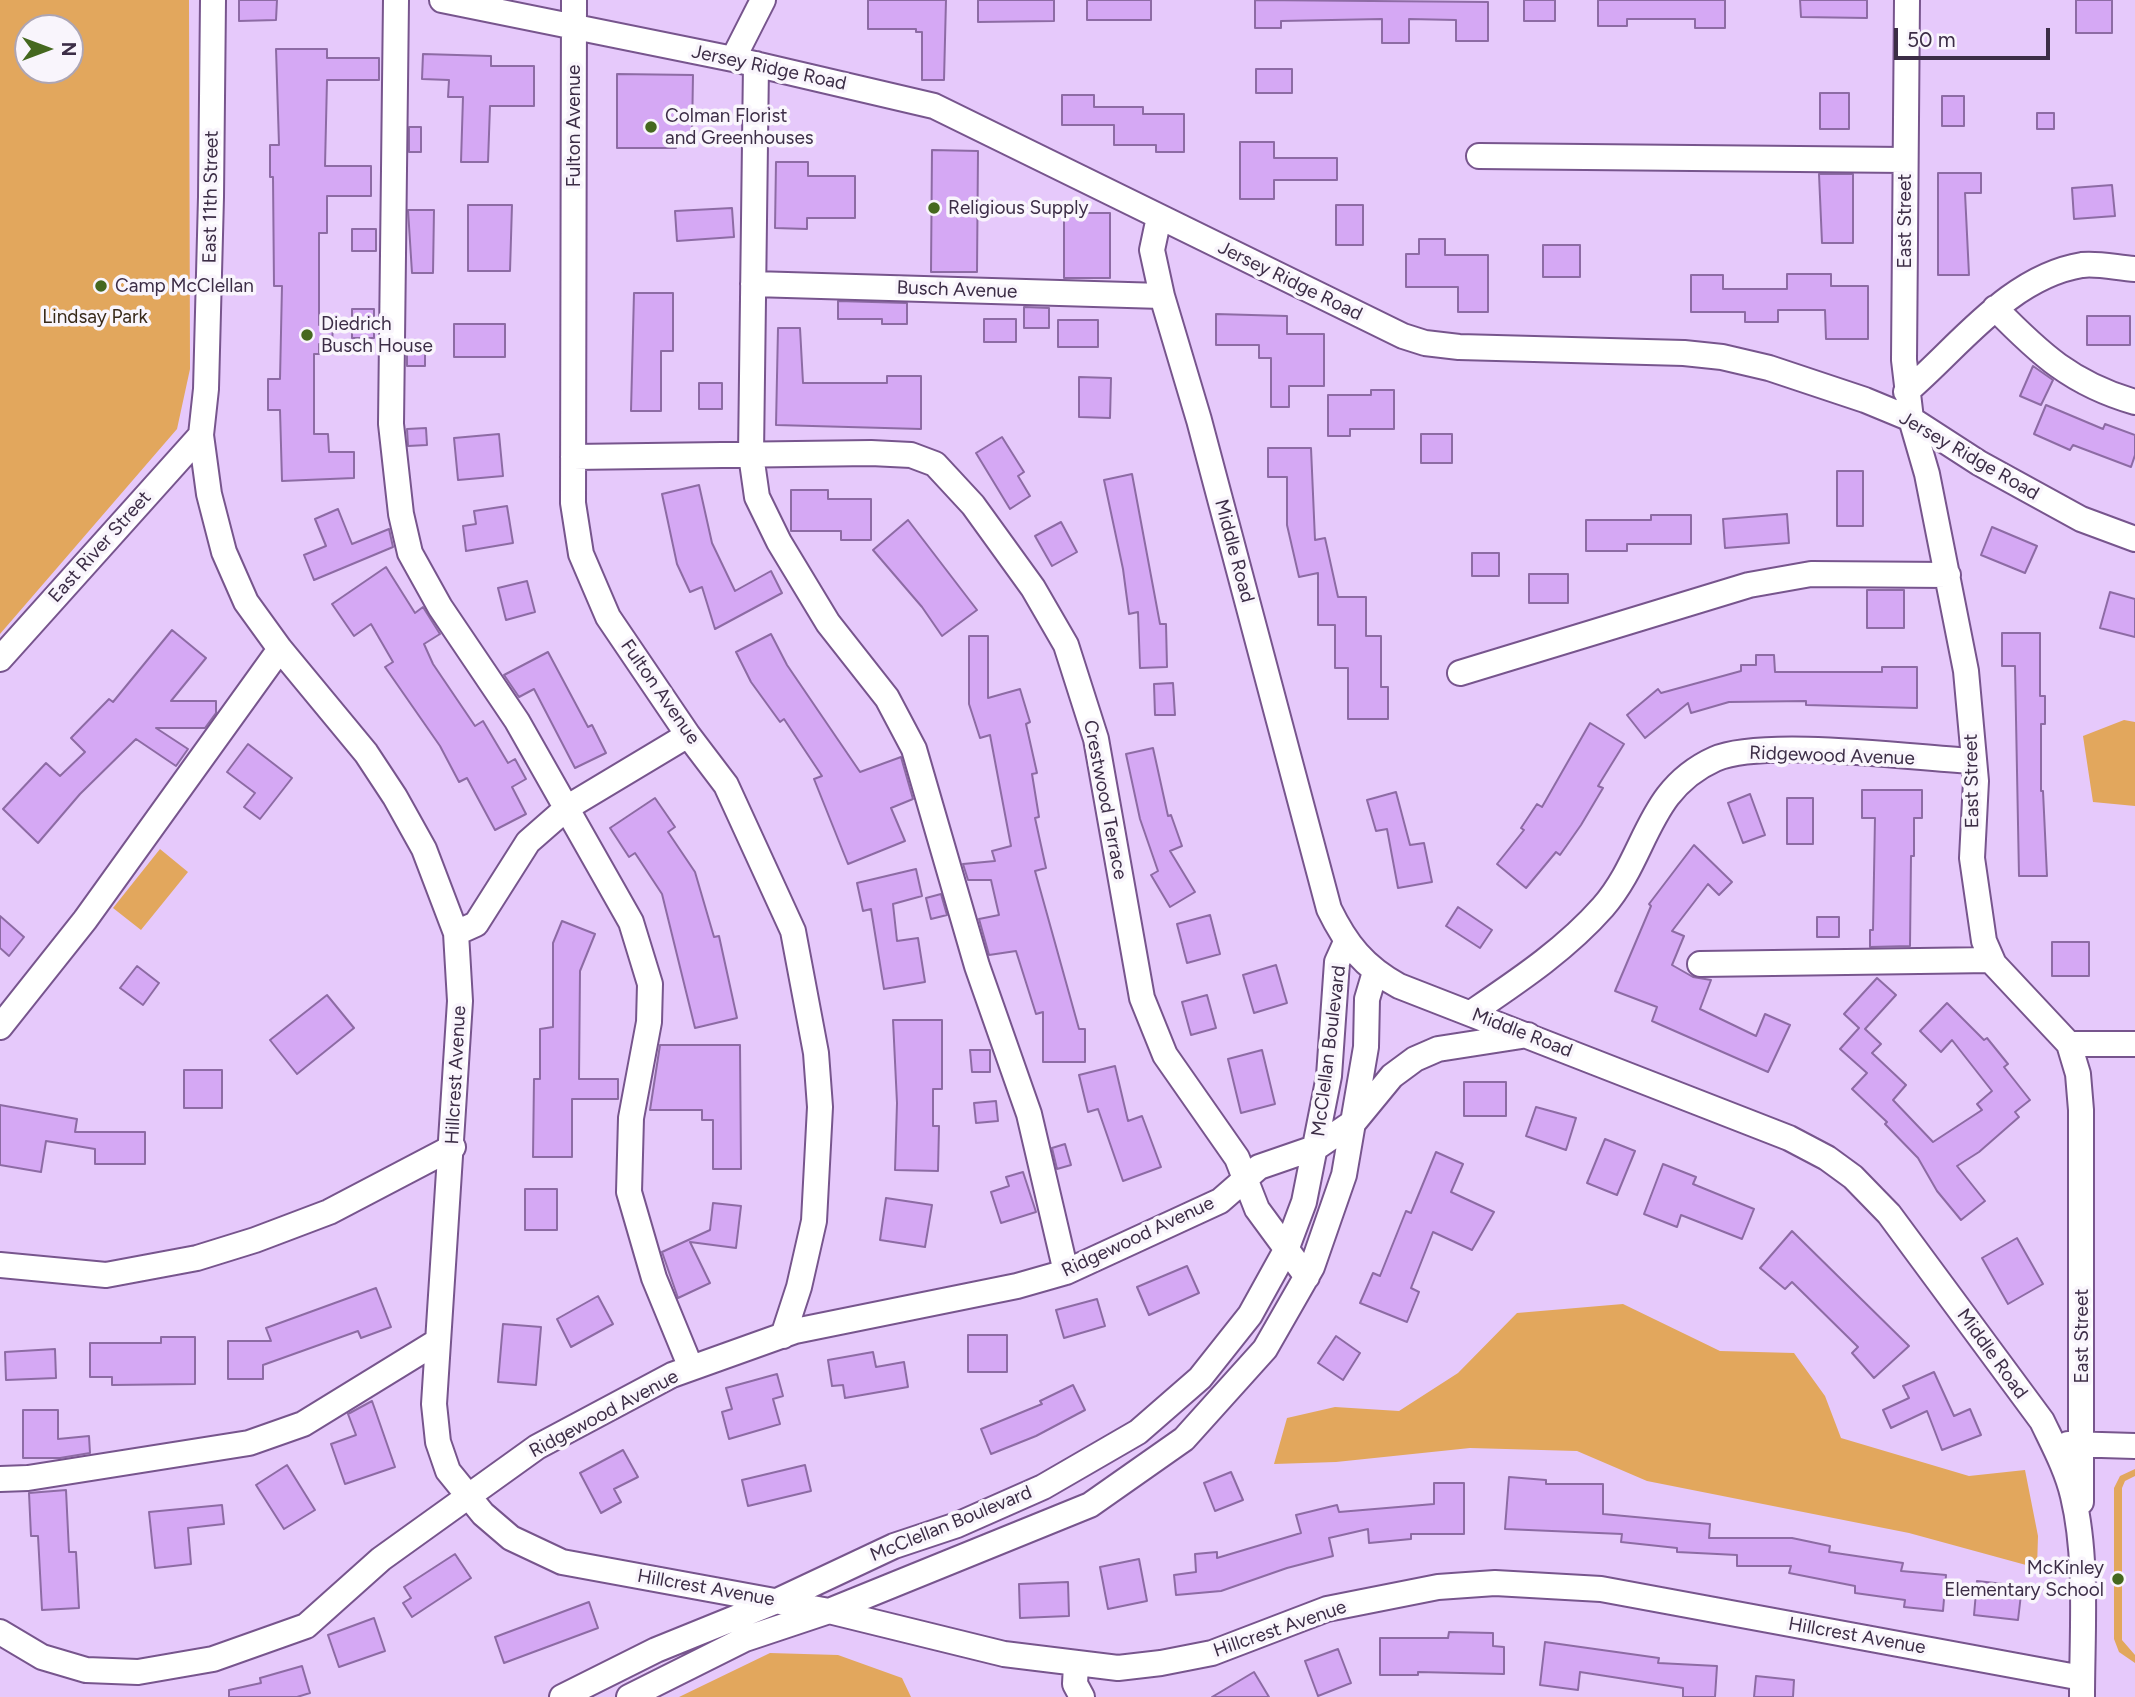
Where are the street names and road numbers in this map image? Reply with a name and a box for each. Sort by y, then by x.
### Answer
street label: Jersey Ridge Road [690,40,848,96]
street label: Fulton Avenue [563,65,585,187]
street label: East 11th Street [198,130,224,264]
street label: East Street [1894,174,1916,268]
street label: Jersey Ridge Road [1214,236,1366,326]
street label: Busch Avenue [896,276,1018,304]
street label: Jersey Ridge Road [1895,407,2043,505]
street label: East River Street [44,486,156,608]
street label: Middle Road [1209,497,1259,605]
street label: Fulton Avenue [615,635,705,749]
street label: Crestwood Terrace [1078,718,1132,882]
street label: East Street [1960,733,1984,829]
street label: Ridgewood Avenue [1749,742,1915,770]
street label: McClellan Boulevard [1307,964,1351,1138]
street label: Middle Road [1469,1003,1575,1063]
street label: Hillcrest Avenue [441,1005,471,1145]
street label: Ridgewood Avenue [1058,1192,1218,1282]
street label: East Street [2071,1289,2093,1383]
street label: Middle Road [1952,1305,2032,1403]
street label: Ridgewood Avenue [526,1365,682,1463]
street label: McClellan Boulevard [867,1481,1035,1567]
street label: Hillcrest Avenue [636,1565,776,1611]
street label: Hillcrest Avenue [1211,1596,1349,1662]
street label: Hillcrest Avenue [1787,1613,1927,1659]

